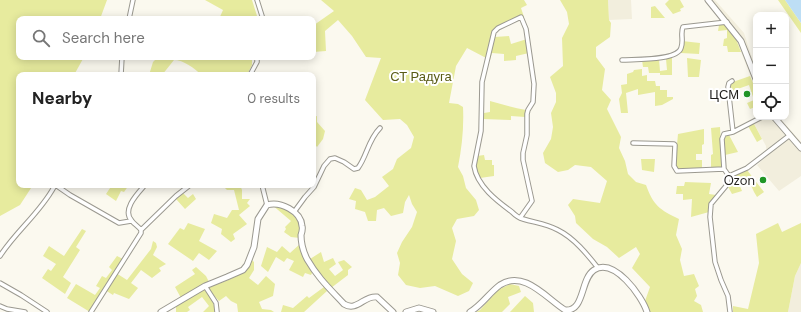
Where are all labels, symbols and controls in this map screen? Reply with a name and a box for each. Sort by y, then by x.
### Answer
map controls [753,12,789,120]
button: + [753,12,789,48]
search box [16,16,316,60]
icon: search [30,27,52,49]
text: Search here [62,28,145,48]
button: − [753,48,789,84]
park label: СТ Радуга [390,68,453,85]
button: locate [753,84,789,120]
place label: ЦСМ [709,86,739,103]
text: Nearby [32,87,92,109]
marker: ЦСМ [742,89,752,99]
text: 0 results [247,90,300,107]
place label: Ozon [724,172,755,189]
marker: Ozon [758,175,768,185]

